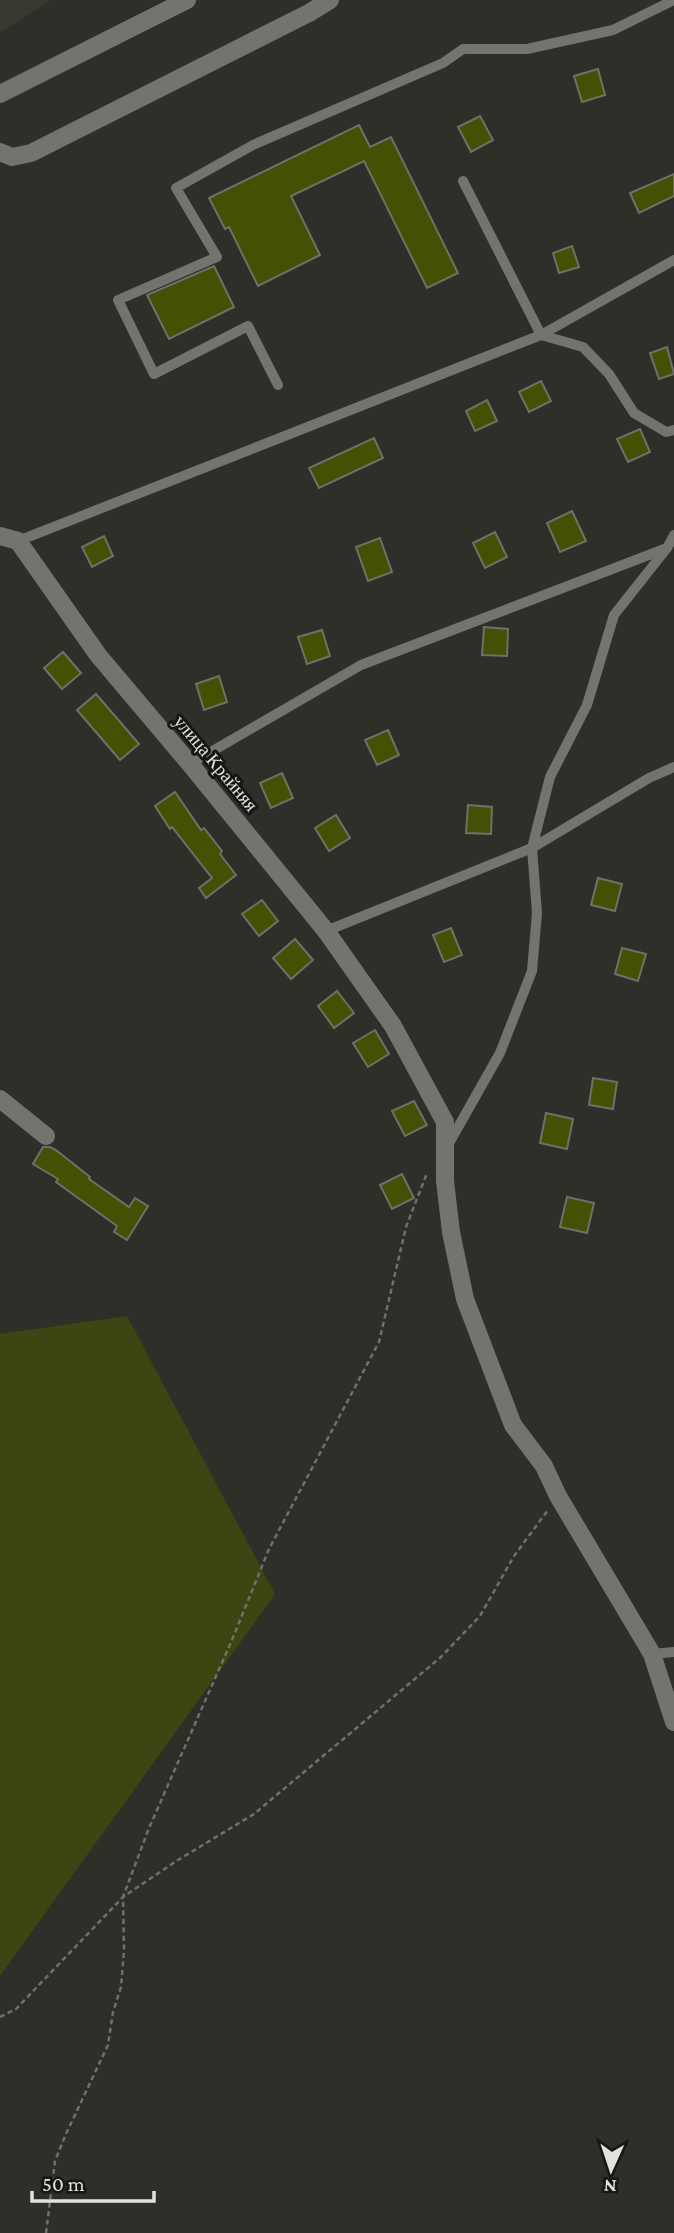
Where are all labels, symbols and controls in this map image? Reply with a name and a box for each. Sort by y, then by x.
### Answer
street label: улица Крайняя [170,711,262,815]
north arrow [576,2135,646,2205]
scale bar [32,2160,154,2204]
text: 50 m [42,2172,85,2196]
text: N [603,2176,617,2197]

